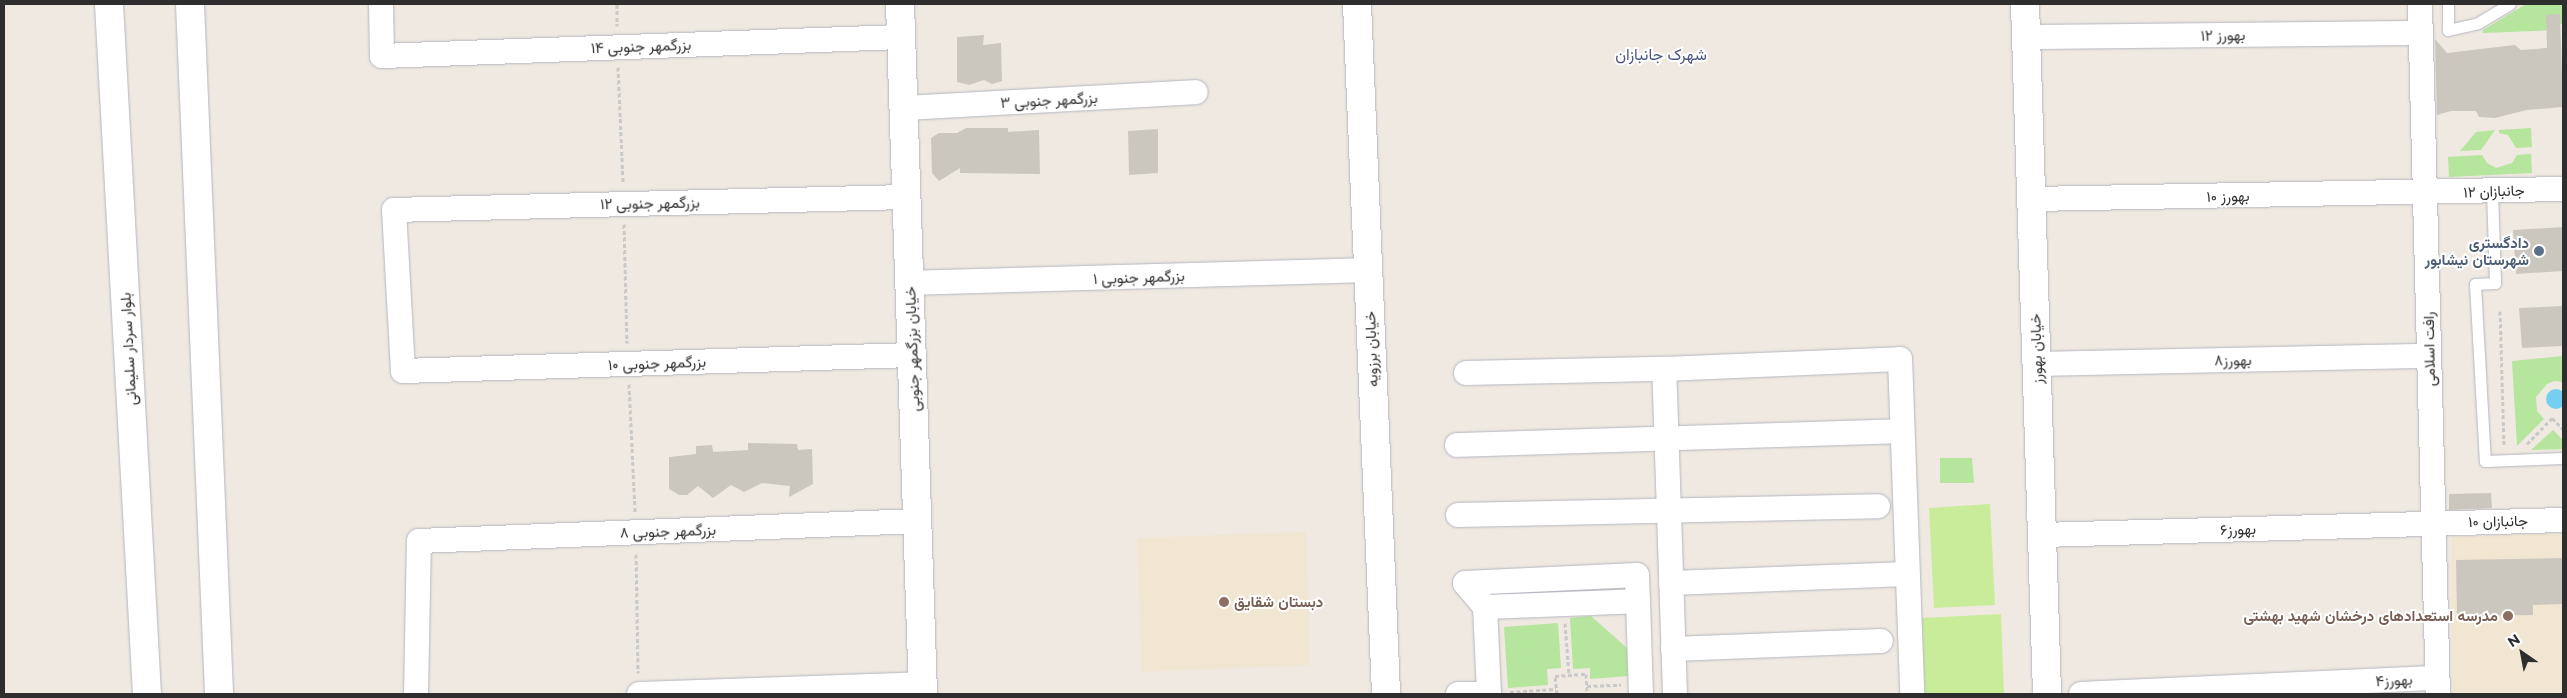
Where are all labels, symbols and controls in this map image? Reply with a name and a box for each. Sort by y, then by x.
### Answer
street label: بهورز ۱۲ [2200,26,2246,44]
street label: بزرگمهر جنوبی ۱۴ [591,35,691,57]
district label: شهرک جانبازان [1615,45,1707,65]
street label: بزرگمهر جنوبی ۳ [1000,88,1098,112]
street label: جانبازان ۱۲ [2463,181,2525,201]
street label: بهورز ۱۰ [2206,187,2250,205]
street label: بزرگمهر جنوبی ۱۲ [600,193,700,213]
place label: دادگستری شهرستان نیشابور [2425,233,2529,268]
marker: دادگستری شهرستان نیشابور [2533,245,2545,257]
street label: بزرگمهر جنوبی ۱ [1093,266,1185,288]
street label: خیابان بزرگمهر جنوبی [901,286,923,412]
street label: بلوار سردار سلیمانی [116,292,140,406]
street label: خیابان برزویه [1361,311,1381,387]
street label: رافت اسلامی [2419,312,2439,386]
street label: خیابان بهورز [2026,313,2046,385]
street label: بهورز۸ [2214,351,2252,369]
street label: بزرگمهر جنوبی ۱۰ [608,352,706,374]
street label: جانبازان ۱۰ [2468,511,2528,531]
street label: بهورز۶ [2220,519,2256,539]
street label: بزرگمهر جنوبی ۸ [620,520,716,542]
place label: دبستان شقایق [1234,593,1323,611]
marker: دبستان شقایق [1218,596,1230,608]
place label: مدرسه استعدادهای درخشان شهید بهشتی [2244,607,2498,625]
marker: مدرسه استعدادهای درخشان شهید بهشتی [2502,610,2514,622]
north arrow [2497,628,2547,678]
text: N [2504,630,2523,651]
street label: بهورز۴ [2375,670,2413,690]

